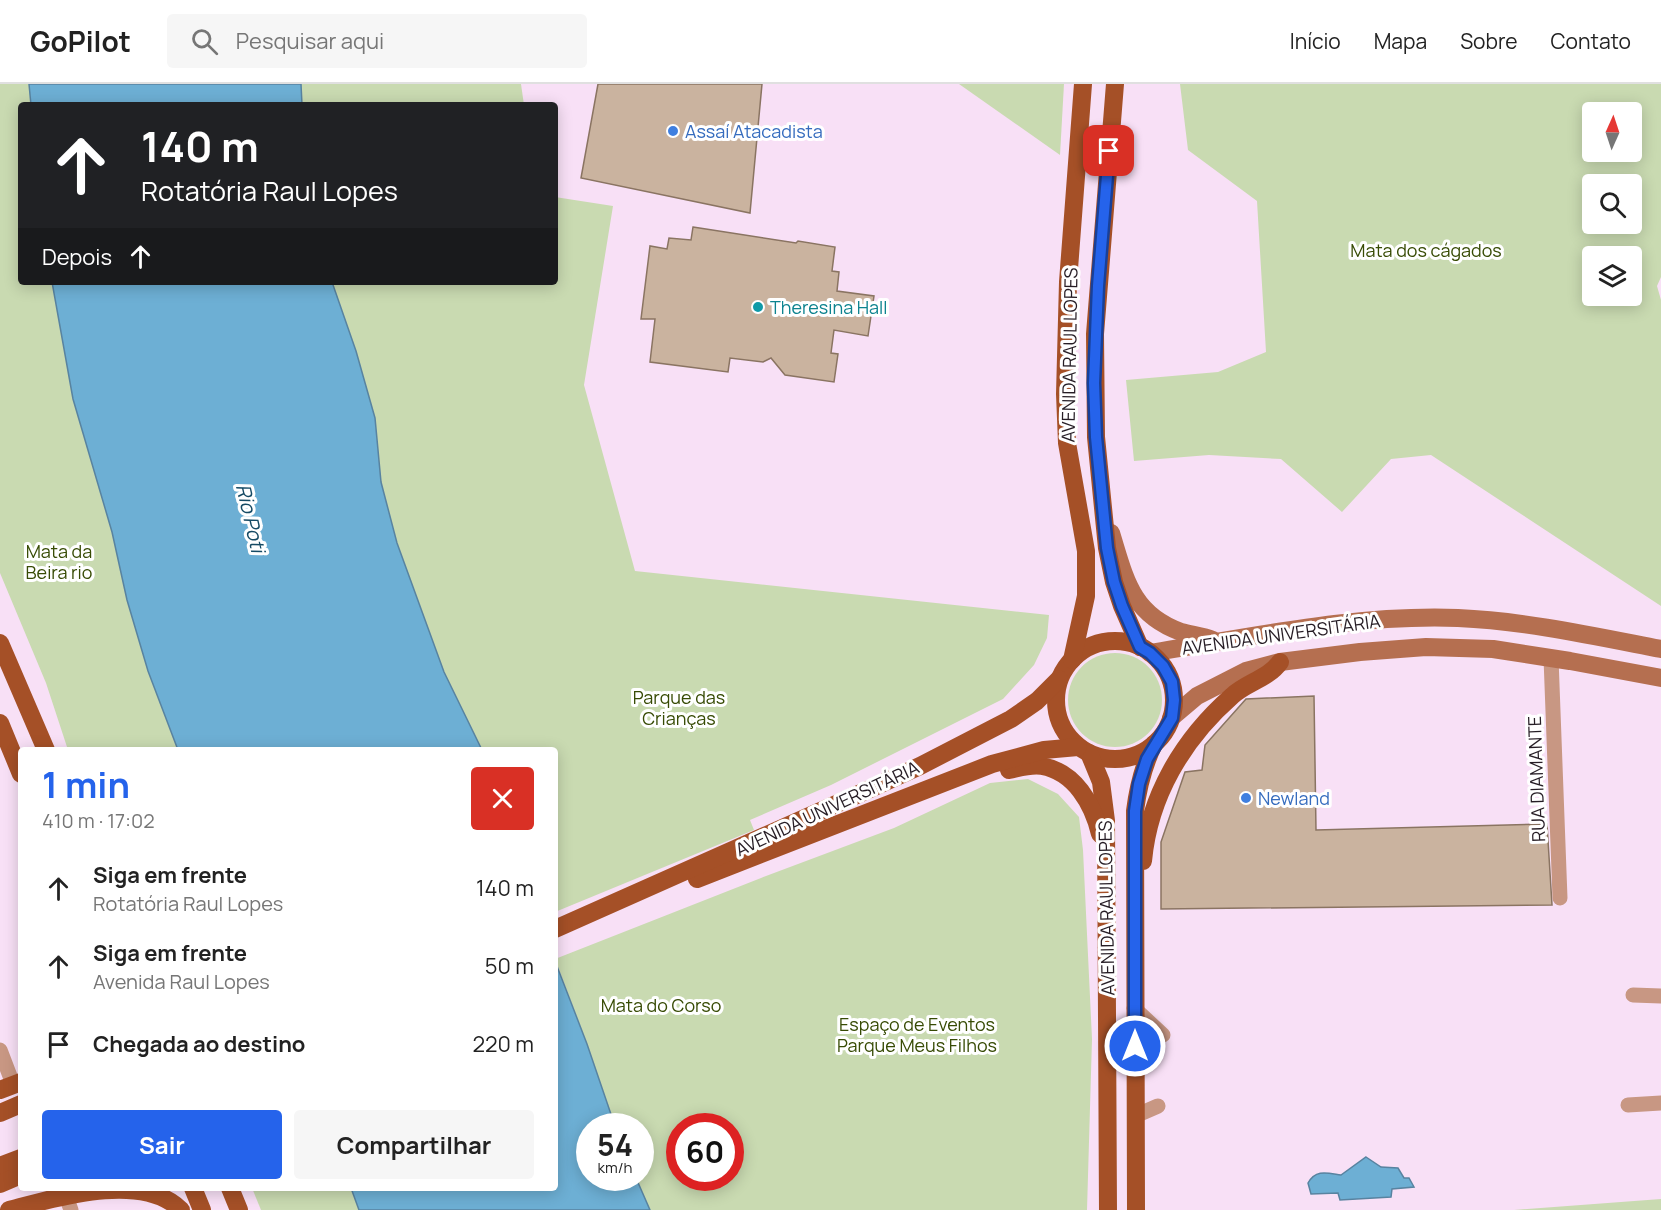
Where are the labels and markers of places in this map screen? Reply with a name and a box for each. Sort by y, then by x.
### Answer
place label: Assaí Atacadista [685,119,823,143]
marker: Assaí Atacadista [666,124,680,138]
pin [1083,125,1134,176]
place label: Theresina Hall [770,295,887,319]
marker: Theresina Hall [751,300,765,314]
place label: Newland [1258,786,1330,810]
marker: Newland [1239,791,1253,805]

